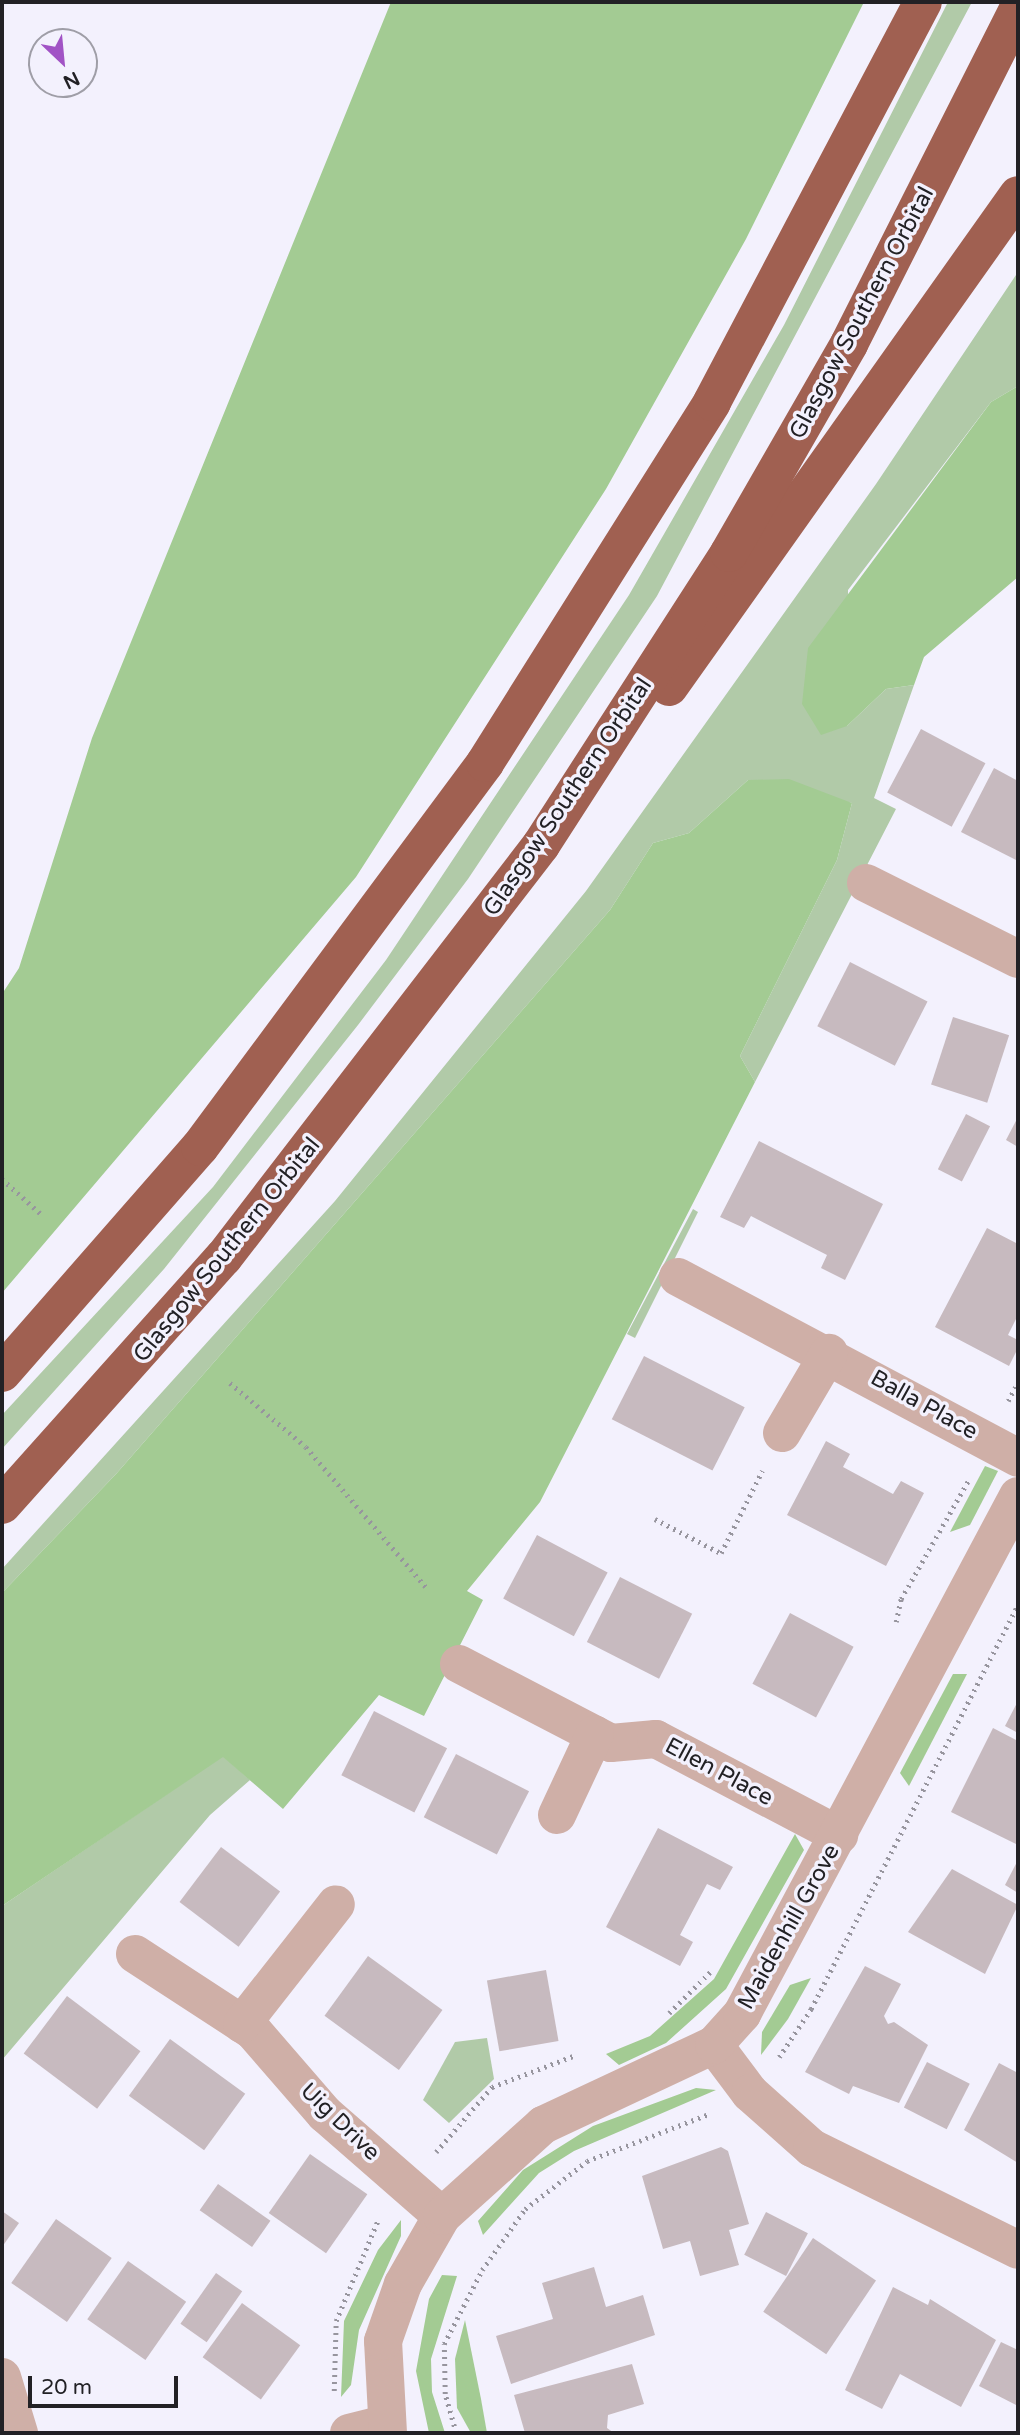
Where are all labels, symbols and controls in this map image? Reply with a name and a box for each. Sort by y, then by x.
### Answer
north arrow [28,28,98,98]
text: N [60,67,83,93]
street label: Glasgow Southern Orbital [784,182,940,444]
street label: Glasgow Southern Orbital [478,673,658,921]
street label: Glasgow Southern Orbital [128,1132,326,1368]
street label: Balla Place [866,1364,982,1446]
street label: Ellen Place [660,1732,778,1812]
street label: Maidenhill Grove [732,1840,846,2014]
street label: Uig Drive [294,2077,386,2167]
scale bar [32,2362,182,2406]
text: 20 m [41,2375,92,2400]

